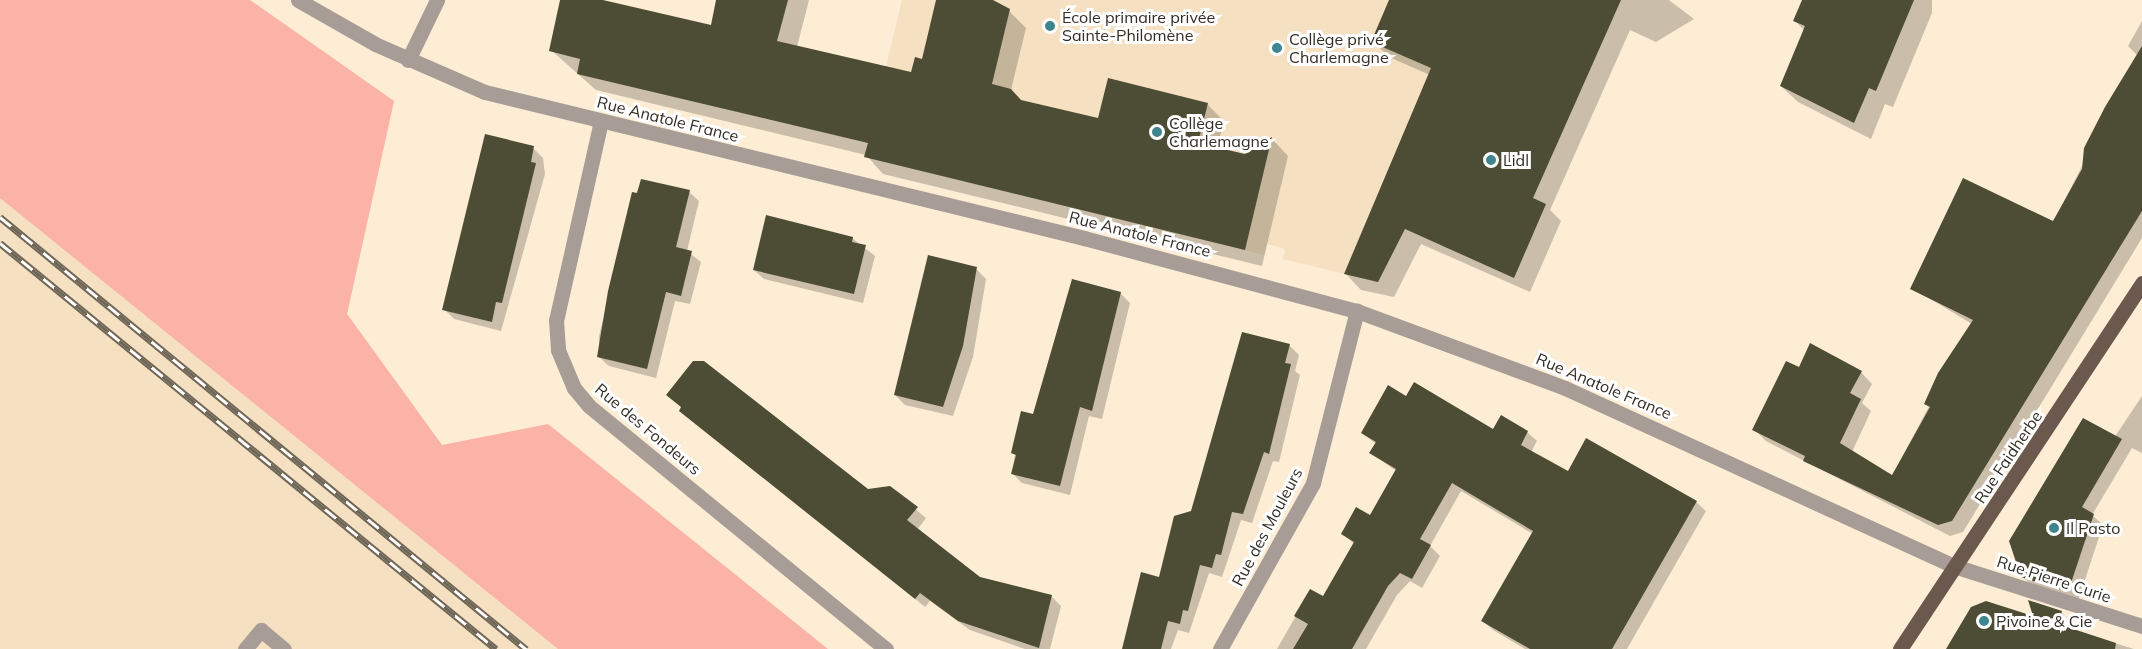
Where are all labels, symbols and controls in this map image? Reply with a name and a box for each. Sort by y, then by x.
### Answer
place label: École primaire privée Sainte-Philomène [1062,7,1215,45]
marker: École primaire privée Sainte-Philomène [1043,19,1057,33]
place label: Collège privé Charlemagne [1289,29,1389,67]
marker: Collège privé Charlemagne [1270,41,1284,55]
street label: Rue Anatole France [595,92,741,146]
place label: Collège Charlemagne [1169,113,1269,151]
marker: Collège Charlemagne [1150,125,1164,139]
place label: Lidl [1503,150,1529,170]
marker: Lidl [1484,153,1498,167]
street label: Rue Anatole France [1067,207,1213,261]
street label: Rue Anatole France [1533,349,1675,423]
street label: Rue des Fondeurs [591,379,705,479]
street label: Rue Faidherbe [1970,407,2046,507]
street label: Rue des Mouleurs [1228,465,1306,589]
place label: Il Pasto [2066,518,2120,538]
marker: Il Pasto [2047,521,2061,535]
street label: Rue Pierre Curie [1995,552,2113,606]
place label: Pivoine & Cie [1996,611,2092,631]
marker: Pivoine & Cie [1977,614,1991,628]

